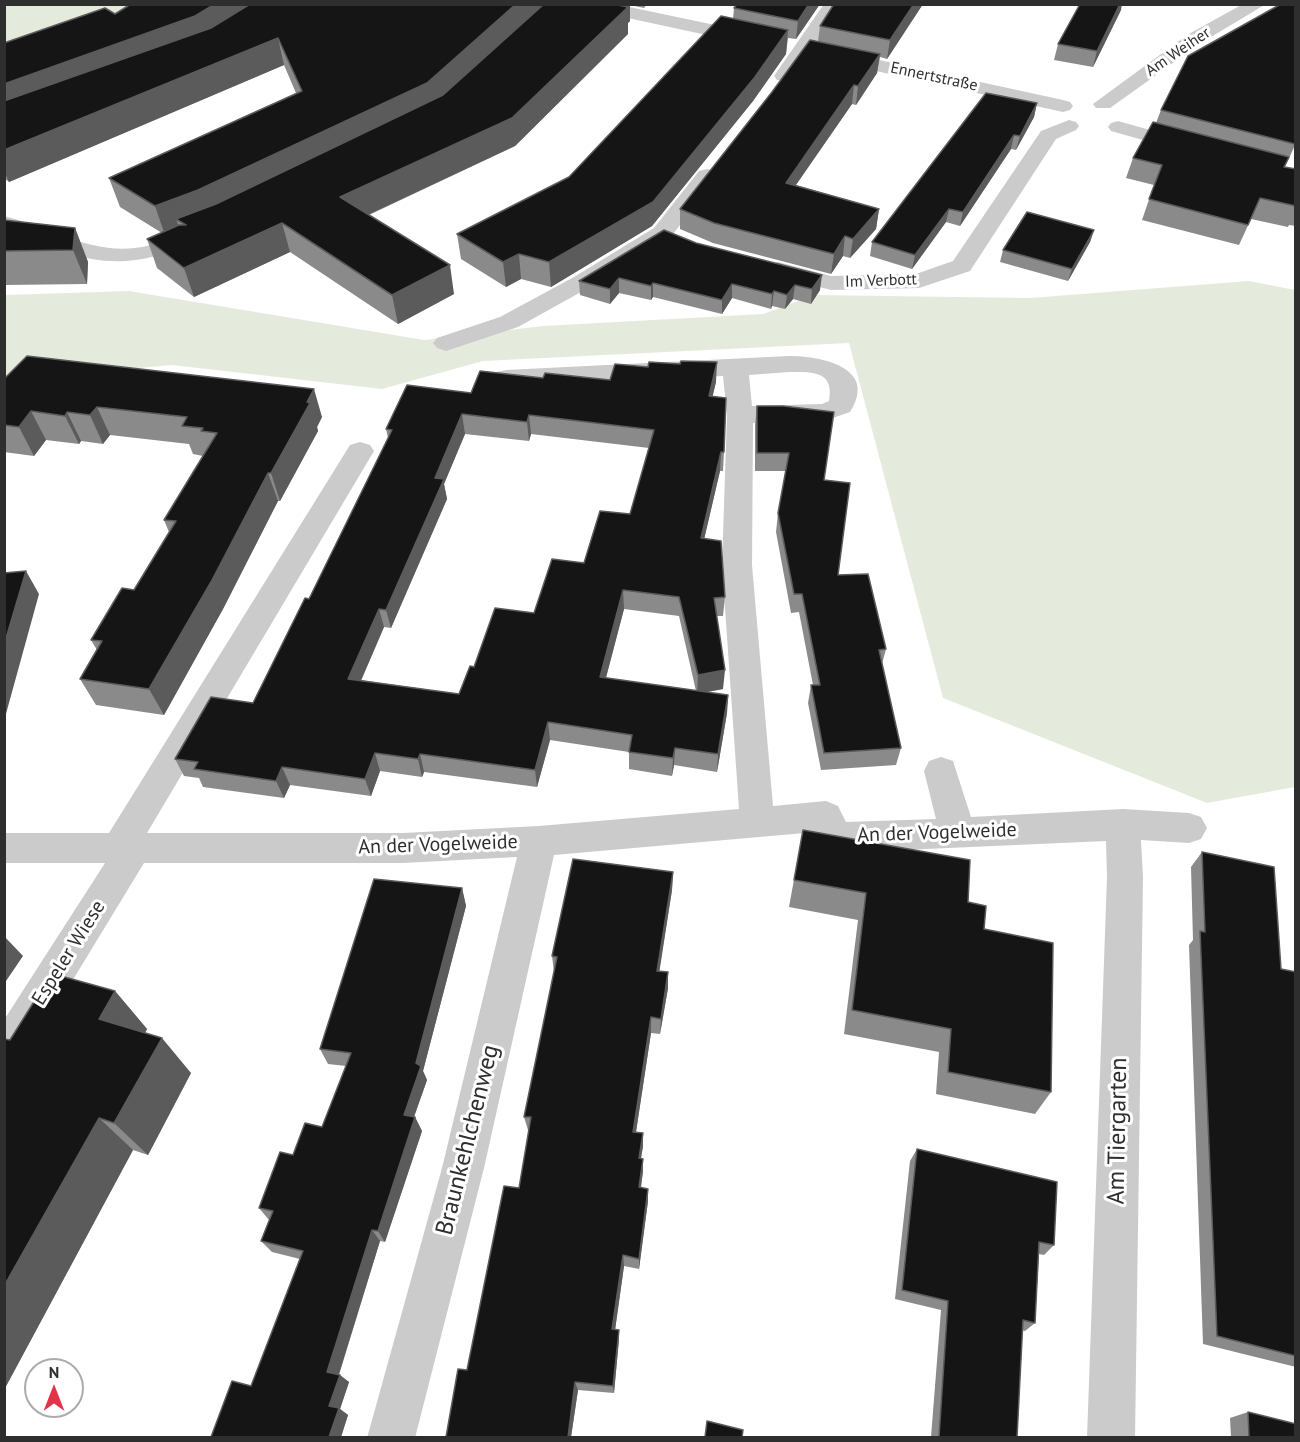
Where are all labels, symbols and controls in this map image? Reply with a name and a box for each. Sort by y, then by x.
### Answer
street label: Am Weiher [1142,23,1214,81]
street label: Ennertstraße [889,58,979,96]
street label: Im Verbott [845,270,917,292]
street label: An der Vogelweide [857,818,1017,848]
street label: An der Vogelweide [358,830,518,860]
street label: Espeler Wiese [27,896,111,1010]
street label: Braunkehlchenweg [430,1042,506,1238]
street label: Am Tiergarten [1102,1057,1134,1205]
north arrow [24,1358,84,1418]
text: N [49,1362,59,1382]

